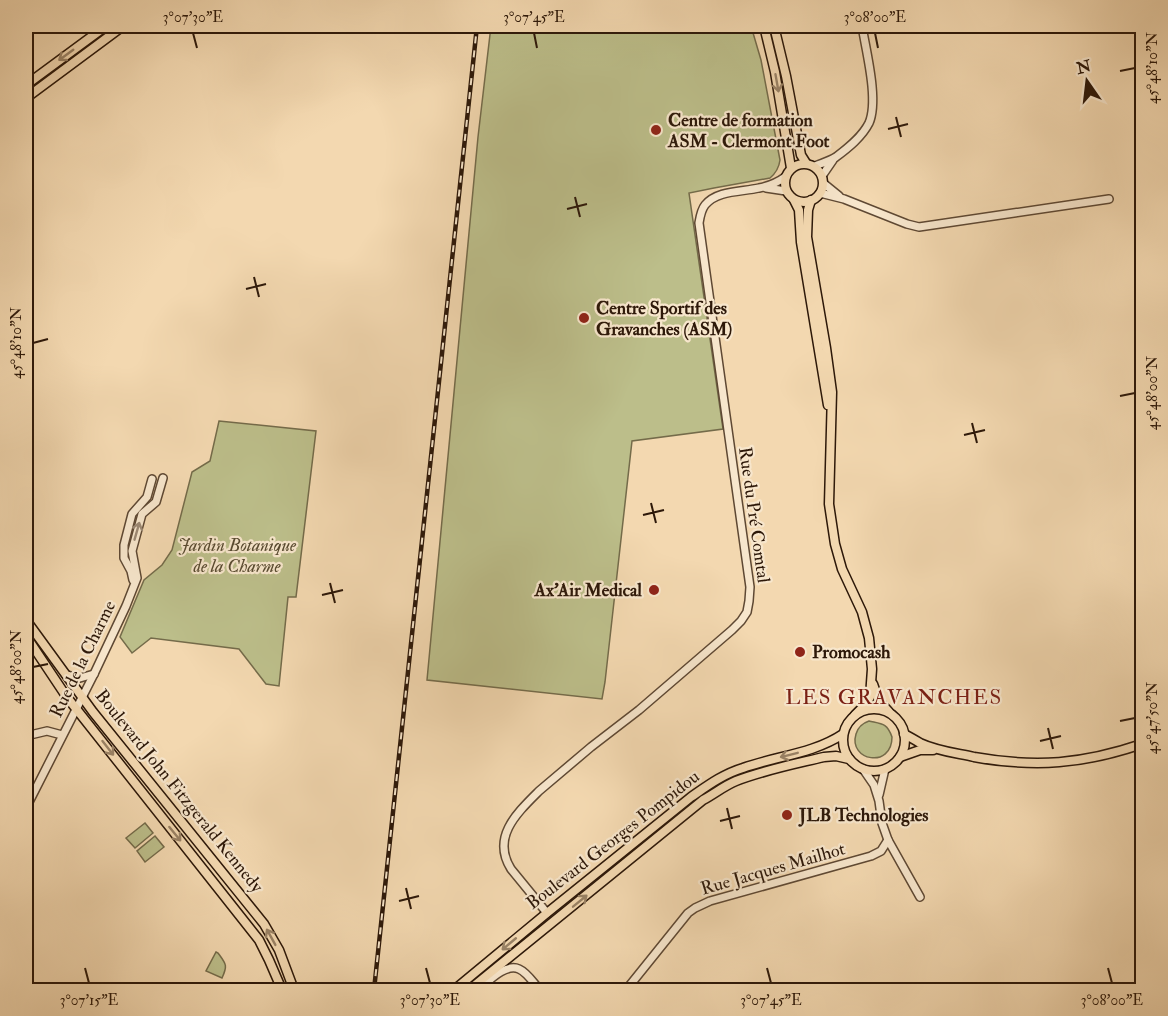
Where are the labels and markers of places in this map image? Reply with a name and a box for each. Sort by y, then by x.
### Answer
place label: Centre de formation ASM - Clermont Foot [667,109,830,153]
marker: Centre de formation ASM - Clermont Foot [649,123,663,137]
place label: Centre Sportif des Gravanches (ASM) [596,297,732,341]
marker: Centre Sportif des Gravanches (ASM) [577,311,591,325]
place label: Ax'Air Medical [533,579,642,602]
marker: Ax'Air Medical [647,583,661,597]
place label: Promocash [812,641,891,664]
marker: Promocash [793,645,807,659]
place label: JLB Technologies [798,804,929,827]
marker: JLB Technologies [780,808,794,822]

